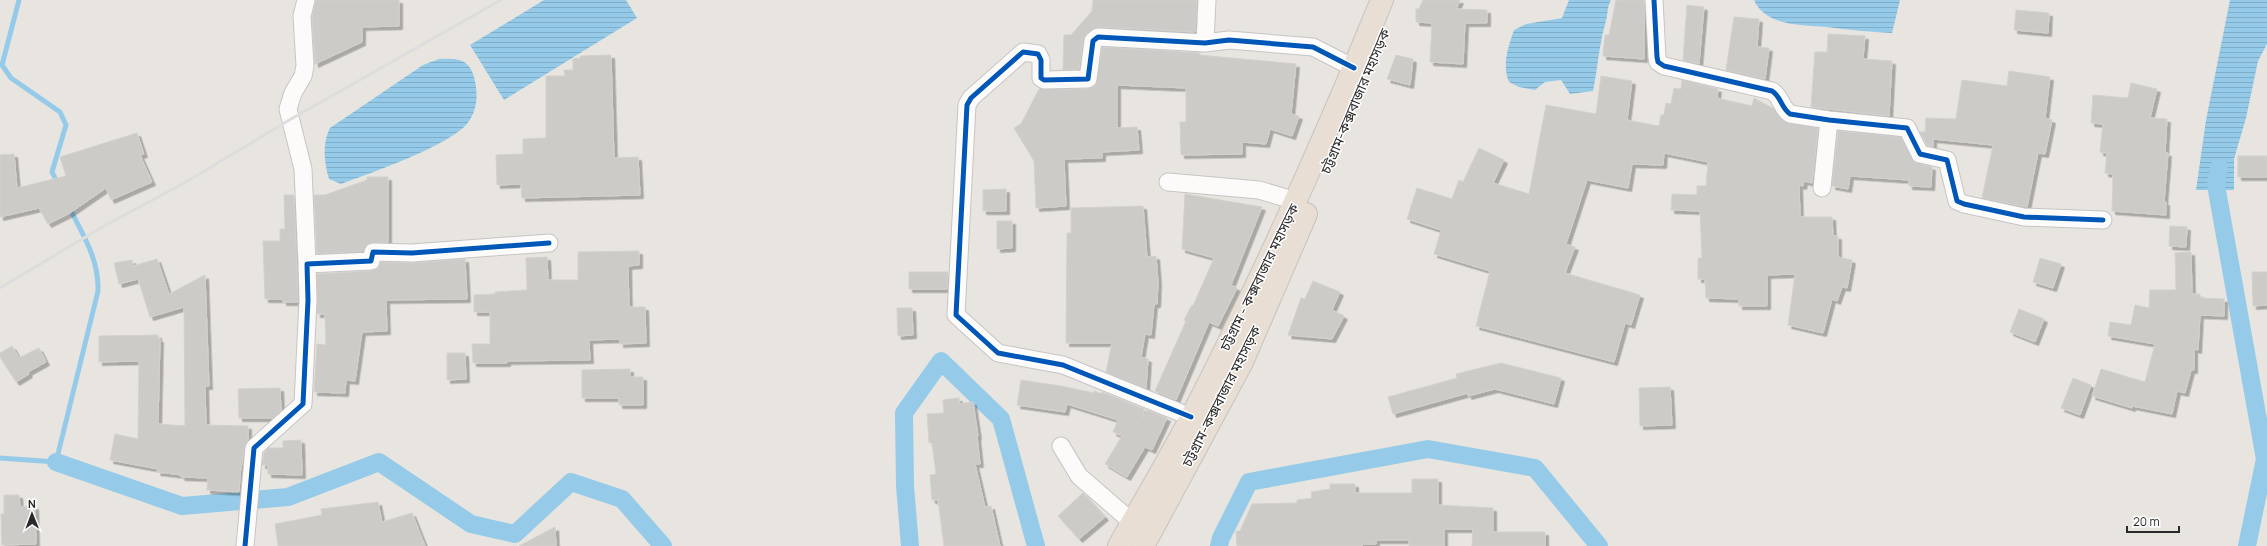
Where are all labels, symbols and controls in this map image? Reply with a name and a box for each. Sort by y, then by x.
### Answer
street label: চট্টগ্রাম-কক্সবাজার মহাসড়ক [1315,25,1394,177]
street label: চট্টগ্রাম - কক্সবাজার মহাসড়ক [1215,200,1303,355]
street label: চট্টগ্রাম-কক্সবাজার মহাসড়ক [1177,322,1265,471]
north arrow [12,494,52,534]
text: N [28,496,36,511]
scale bar [2127,508,2179,534]
text: 20 m [2133,513,2160,530]

